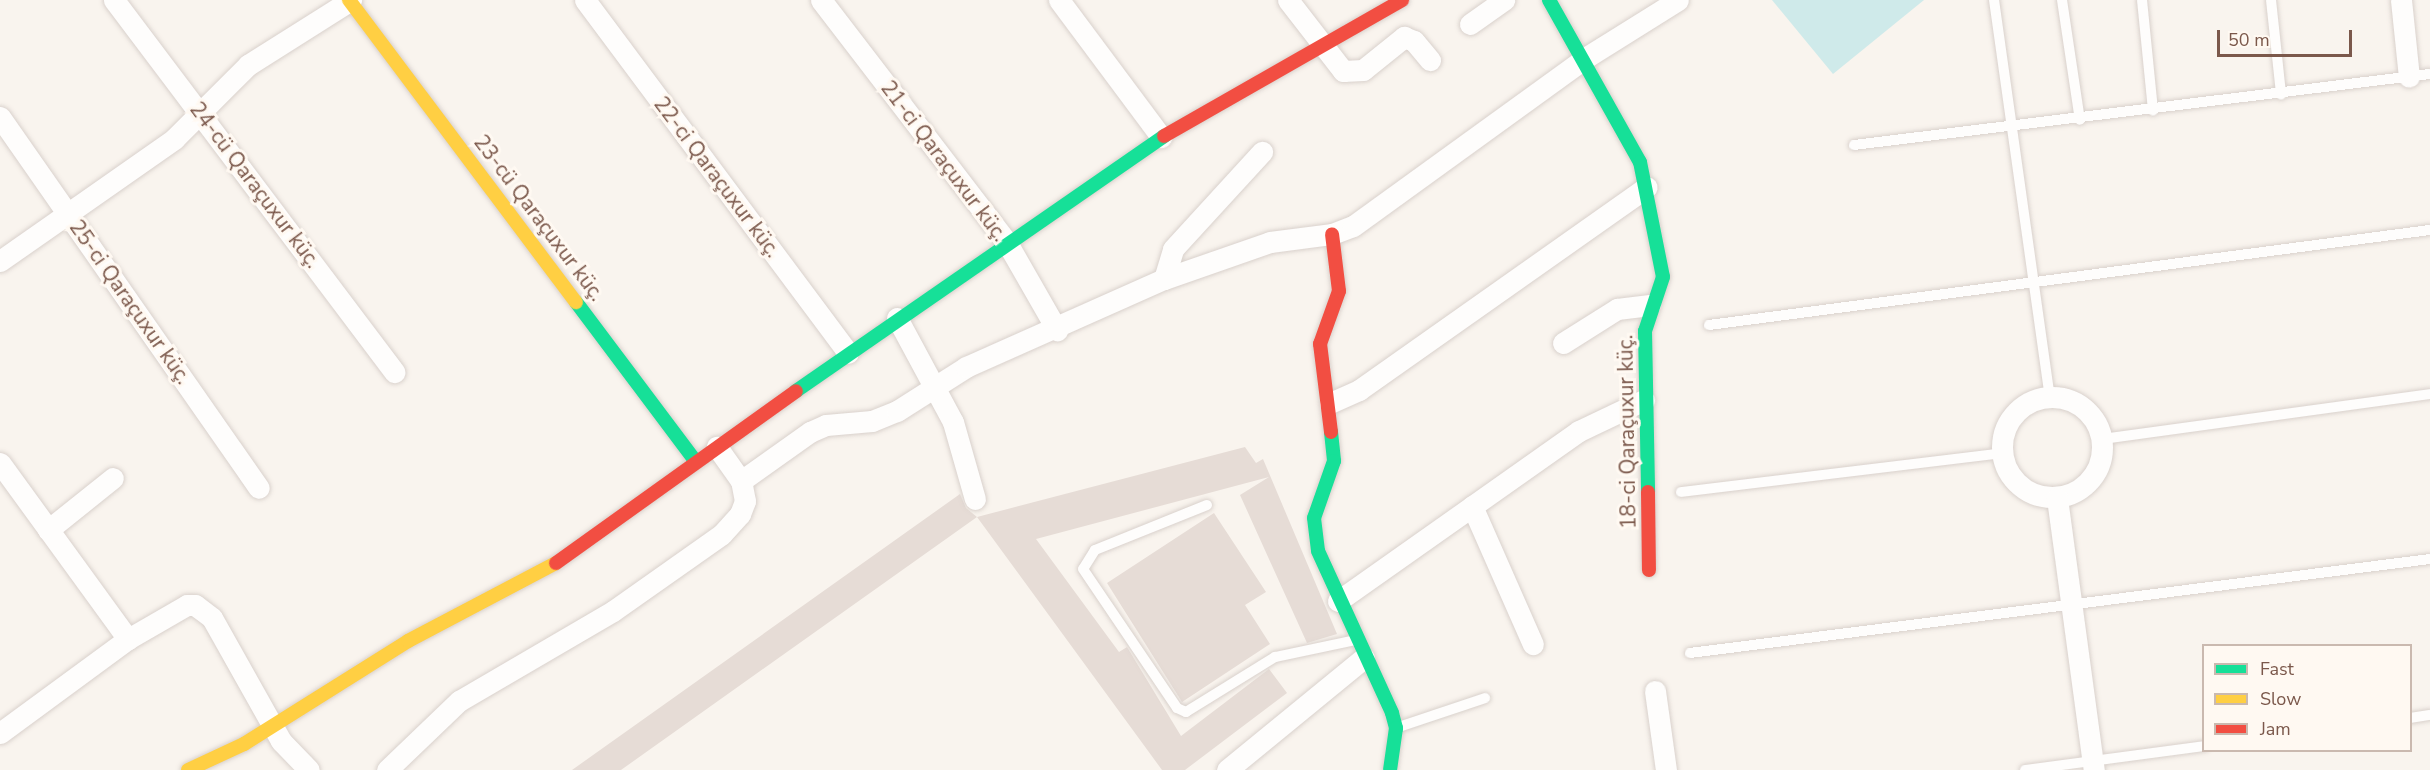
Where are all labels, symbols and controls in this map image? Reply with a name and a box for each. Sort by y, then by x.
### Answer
scale bar [2220,18,2355,56]
text: 50 m [2228,28,2270,52]
street label: 21-ci Qaraçuxur küç. [875,76,1013,246]
street label: 22-ci Qaraçuxur küç. [648,92,786,262]
street label: 24-cü Qaraçuxur küç. [184,97,326,273]
street label: 23-cü Qaraçuxur küç. [468,130,610,306]
street label: 25-ci Qaraçuxur küç. [64,215,196,389]
street label: 18-ci Qaraçuxur küç. [1613,335,1641,529]
legend [2202,644,2412,752]
text: Fast [2260,657,2294,681]
text: Slow [2260,687,2301,711]
text: Jam [2260,717,2291,741]

